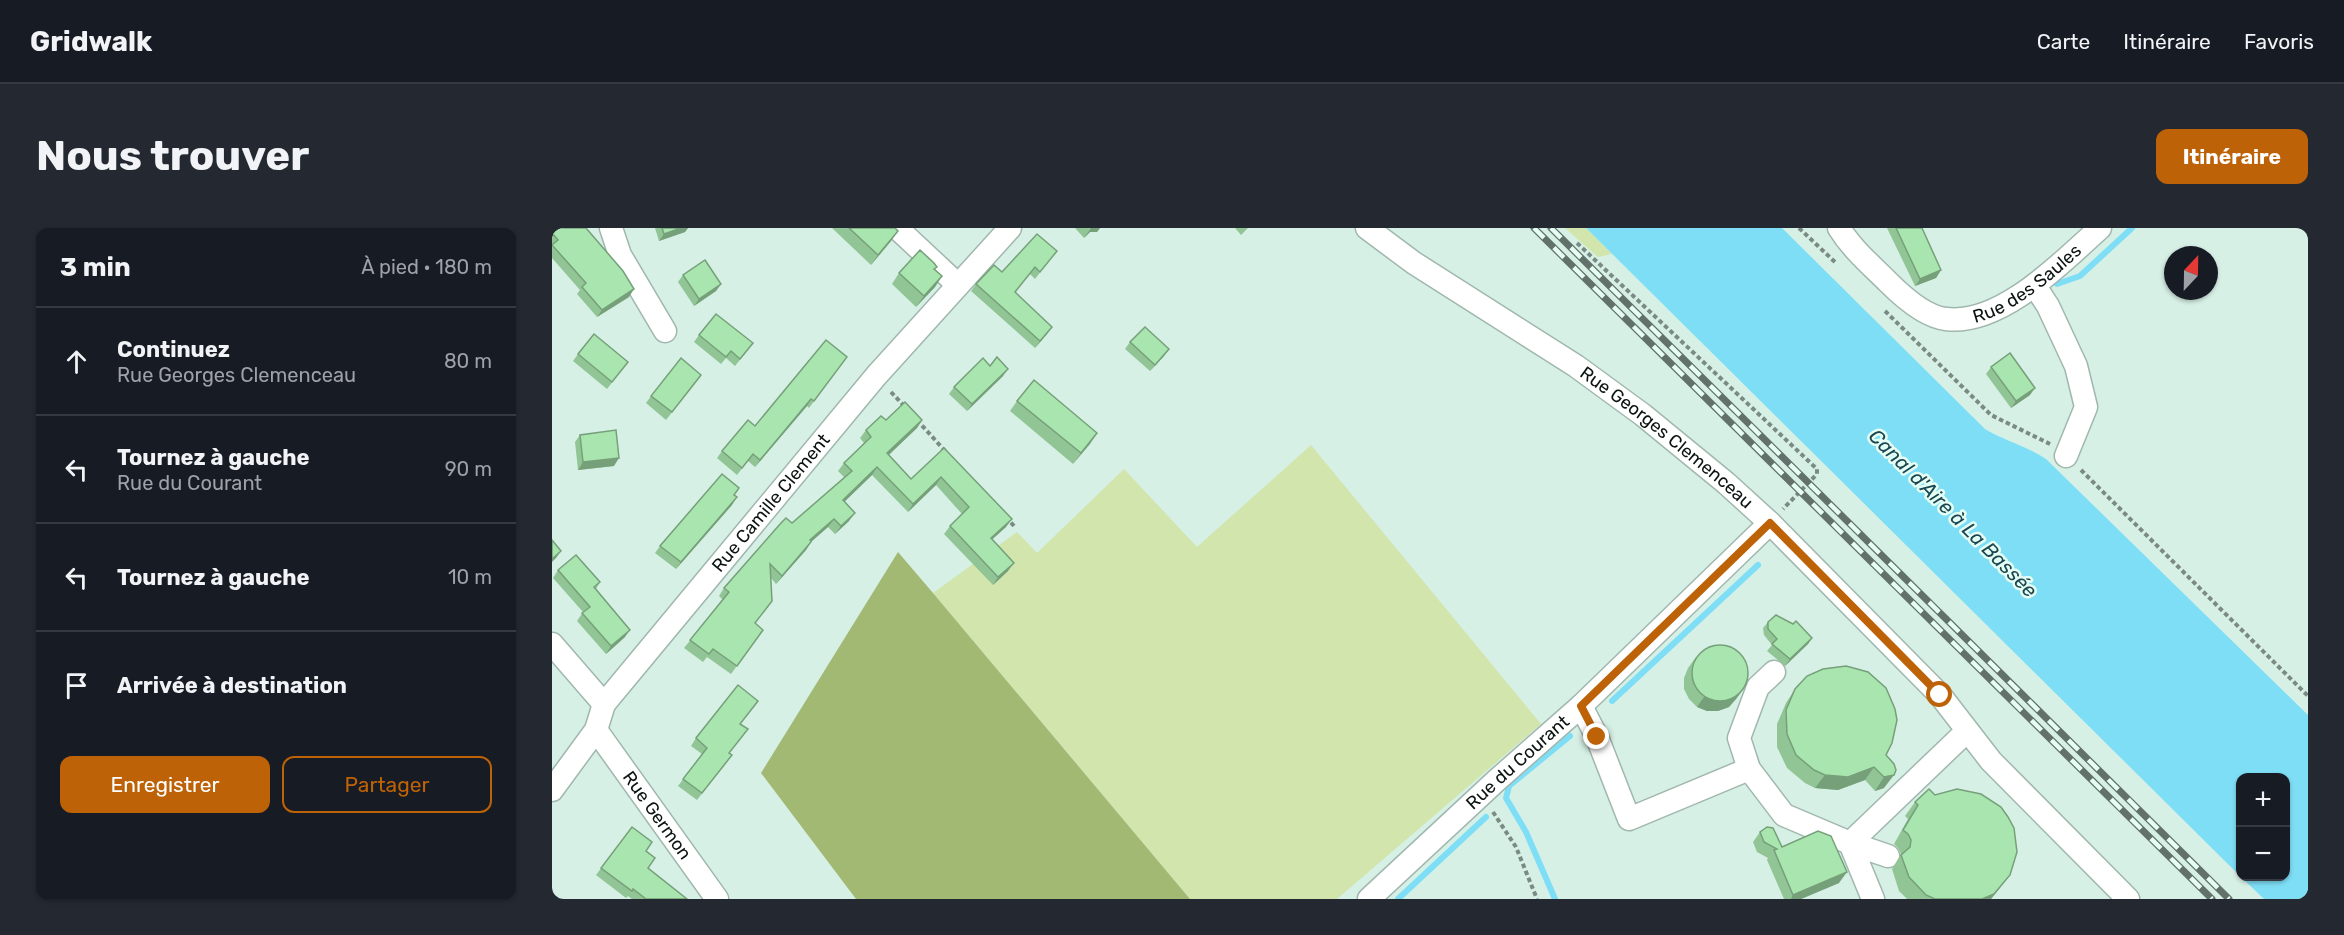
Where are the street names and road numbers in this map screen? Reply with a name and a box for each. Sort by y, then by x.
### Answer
street label: Rue des Saules [1970,240,2086,328]
street label: Rue Georges Clemenceau [1576,362,1758,513]
street label: Rue Camille Clement [707,429,835,576]
street label: Rue du Courant [1462,711,1574,814]
street label: Rue Germon [618,767,696,864]

